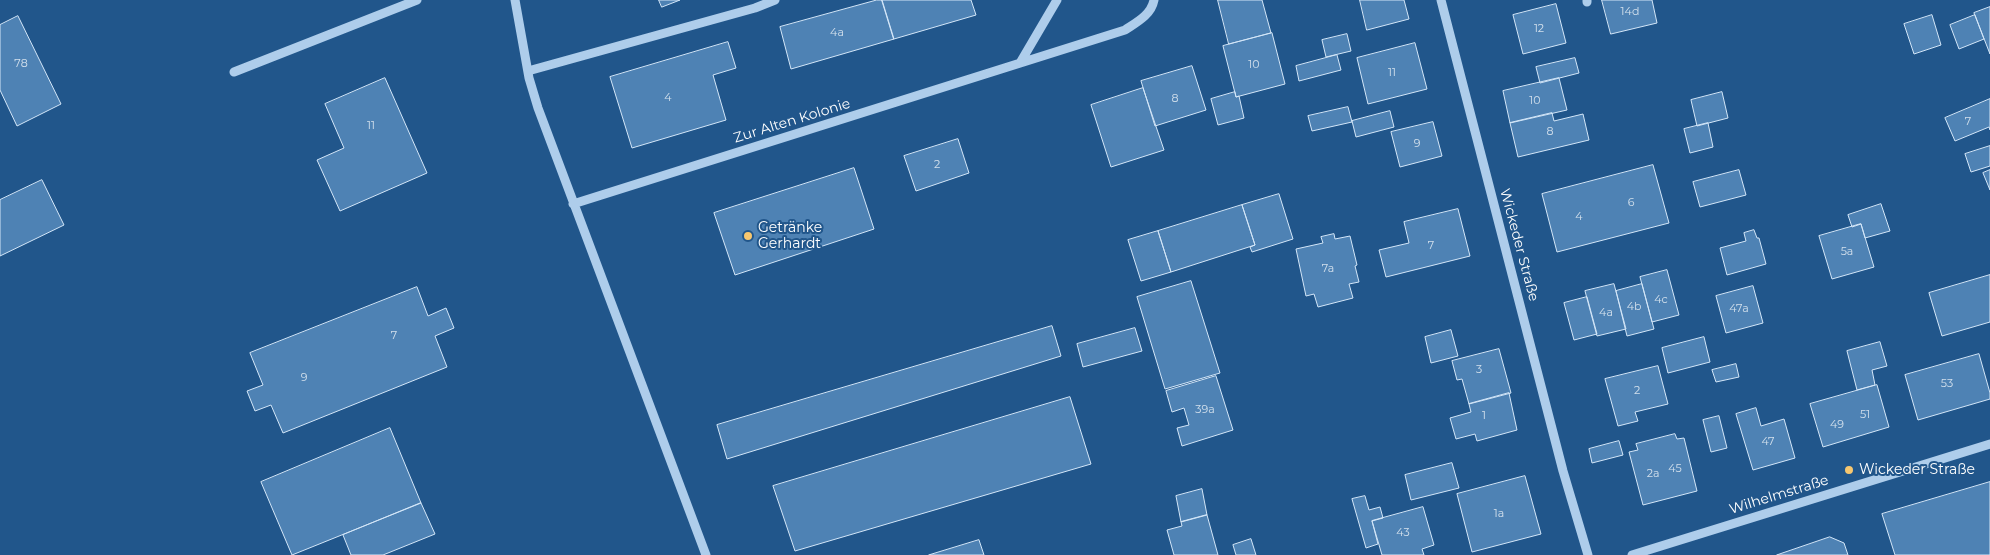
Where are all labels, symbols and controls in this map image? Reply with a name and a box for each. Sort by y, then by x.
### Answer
house number: 14d [1621,5,1639,19]
house number: 12 [1534,22,1544,36]
house number: 4a [830,26,844,40]
house number: 78 [14,57,28,71]
house number: 10 [1248,58,1260,72]
house number: 11 [1388,66,1396,80]
house number: 4 [664,91,672,105]
house number: 8 [1171,92,1179,106]
house number: 10 [1529,94,1541,108]
street label: Zur Alten Kolonie [732,95,852,147]
house number: 7 [1965,115,1971,129]
house number: 11 [367,119,375,133]
house number: 8 [1546,125,1554,139]
house number: 9 [1414,137,1420,151]
house number: 2 [934,158,940,172]
street label: Wickeder Straße [1496,187,1542,303]
house number: 6 [1628,196,1634,210]
house number: 4 [1575,210,1583,224]
place label: Getränke Gerhardt [758,220,822,252]
marker: Getränke Gerhardt [742,230,754,242]
house number: 7 [1428,239,1434,253]
house number: 5a [1841,245,1853,259]
house number: 7a [1322,262,1334,276]
house number: 4c [1654,293,1668,307]
house number: 4b [1627,300,1641,314]
house number: 47a [1729,302,1749,316]
house number: 4a [1599,306,1613,320]
house number: 7 [391,329,397,343]
house number: 3 [1476,363,1482,377]
house number: 9 [301,371,307,385]
house number: 53 [1941,377,1953,391]
house number: 2 [1634,384,1640,398]
house number: 39a [1195,403,1215,417]
house number: 51 [1860,408,1870,422]
house number: 1 [1482,409,1486,423]
house number: 49 [1830,418,1844,432]
house number: 47 [1761,435,1775,449]
house number: 45 [1668,462,1682,476]
place label: Wickeder Straße [1859,462,1975,478]
marker: Wickeder Straße [1843,464,1855,476]
house number: 2a [1647,467,1659,481]
street label: Wilhelmstraße [1727,472,1831,518]
house number: 1a [1494,507,1504,521]
house number: 43 [1396,526,1410,540]

